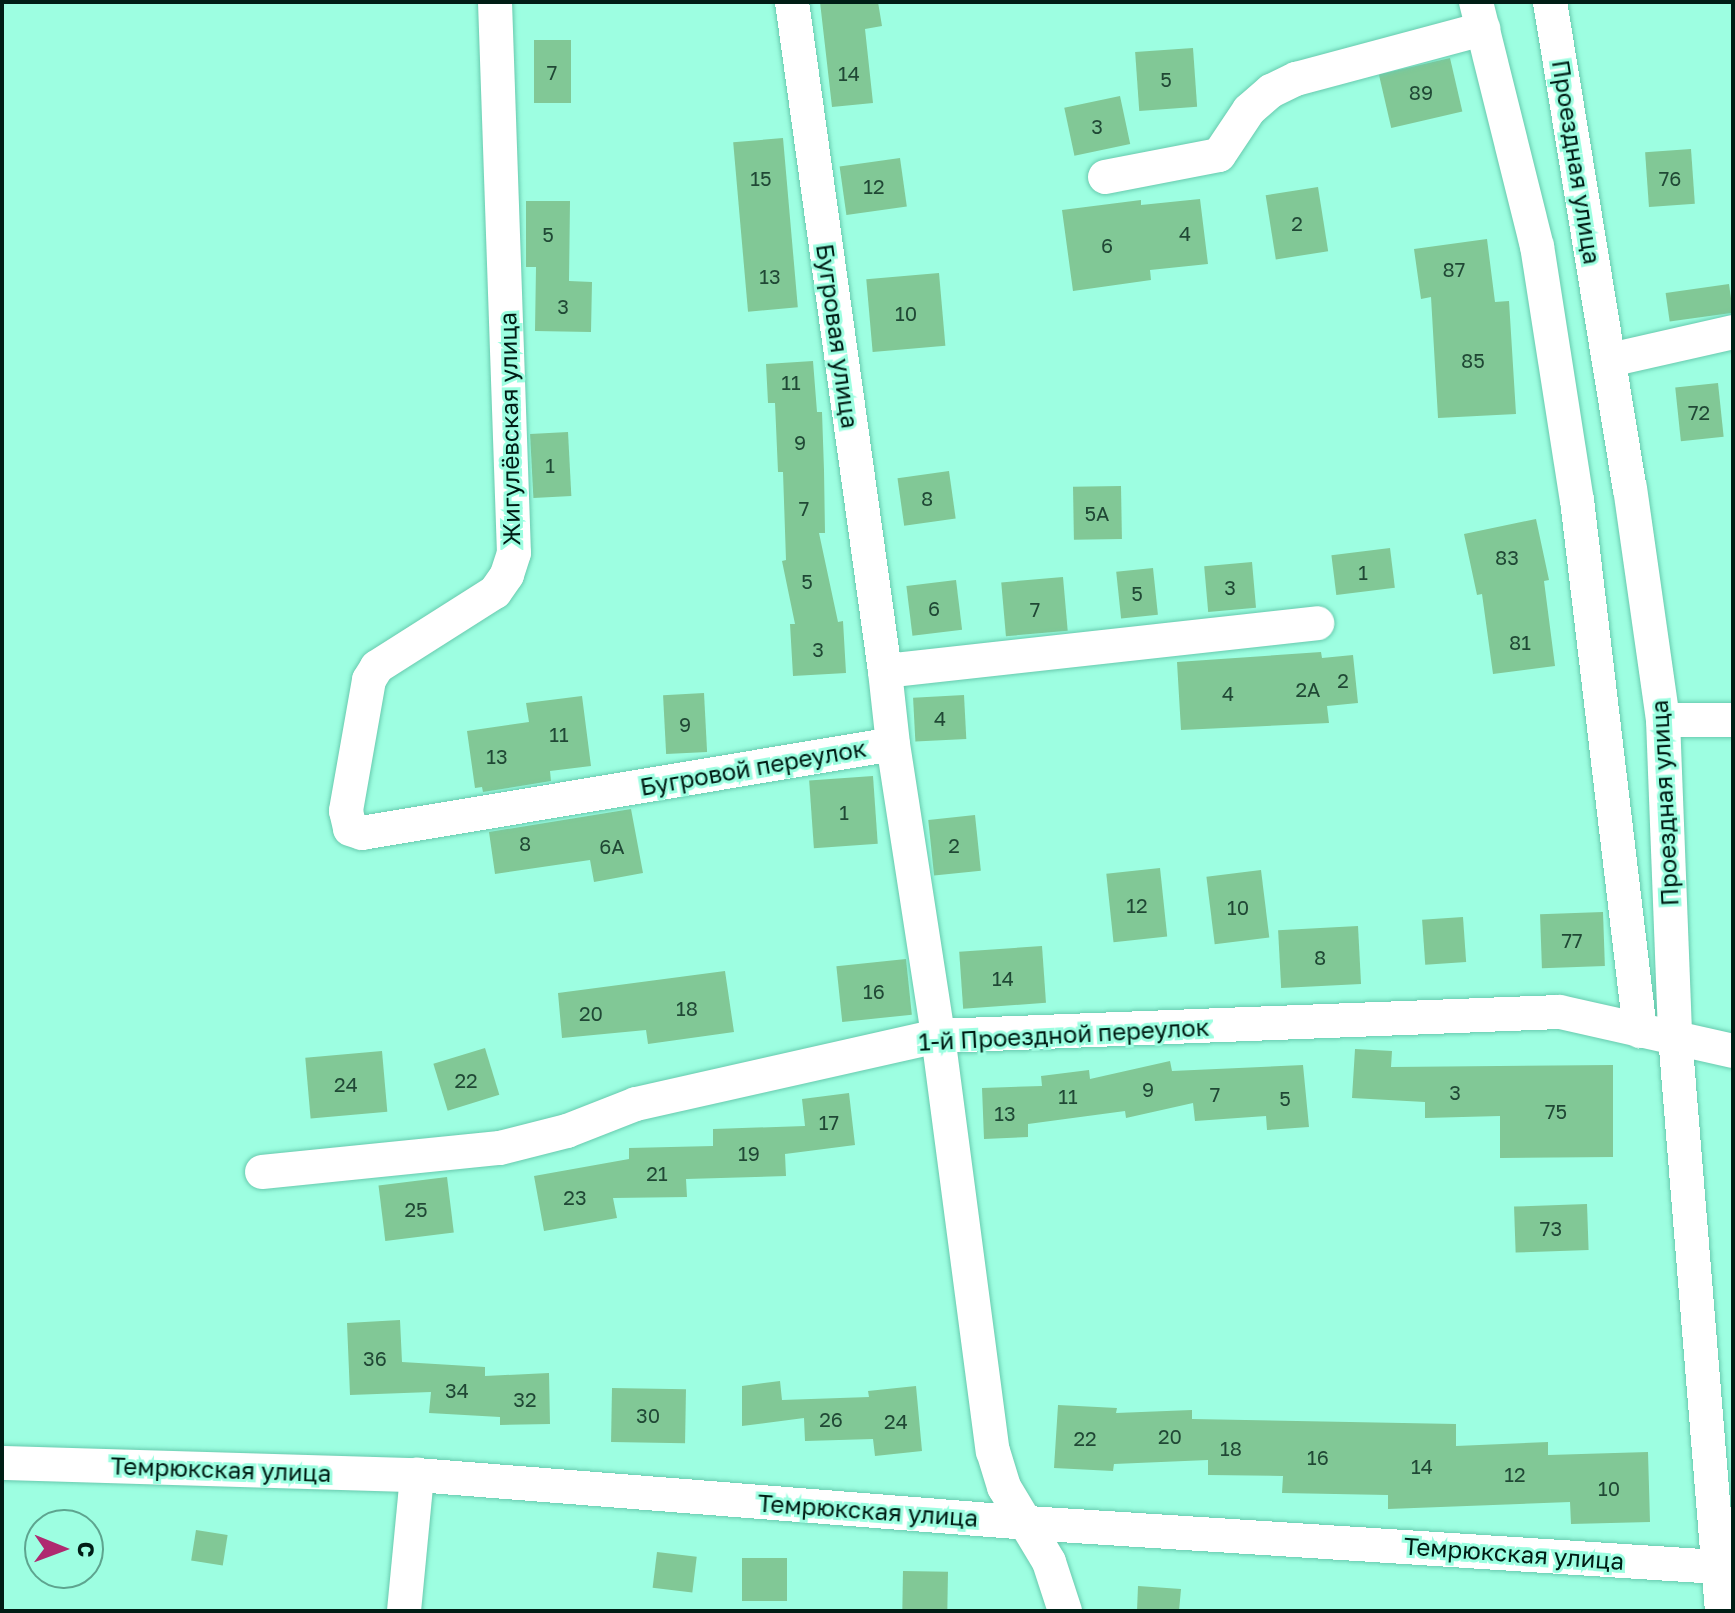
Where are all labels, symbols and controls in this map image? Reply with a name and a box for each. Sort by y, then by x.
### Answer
street label: Проездная улица [1547,58,1607,266]
house number: 7 [547,60,557,84]
house number: 14 [838,61,860,85]
house number: 5 [1160,67,1172,91]
house number: 89 [1409,80,1433,104]
house number: 3 [1091,114,1103,138]
house number: 15 [750,166,772,190]
house number: 76 [1659,166,1681,190]
house number: 12 [863,174,885,198]
house number: 2 [1291,211,1303,235]
house number: 4 [1179,221,1191,245]
house number: 5 [542,222,554,246]
house number: 6 [1101,233,1113,257]
street label: Бугровая улица [811,242,865,430]
house number: 87 [1443,257,1465,281]
house number: 13 [759,264,781,288]
house number: 3 [557,294,569,318]
house number: 10 [895,301,917,325]
street label: Жигулёвская улица [493,312,525,546]
house number: 85 [1461,348,1485,372]
house number: 11 [781,370,801,394]
house number: 72 [1688,400,1710,424]
house number: 9 [794,430,806,454]
house number: 1 [545,453,555,477]
house number: 8 [921,486,933,510]
house number: 7 [799,496,809,520]
house number: 5А [1085,501,1109,525]
house number: 83 [1495,545,1519,569]
house number: 1 [1358,560,1368,584]
house number: 5 [801,569,813,593]
house number: 3 [1224,575,1236,599]
house number: 5 [1131,581,1143,605]
house number: 6 [928,596,940,620]
house number: 7 [1030,597,1040,621]
house number: 81 [1509,630,1531,654]
house number: 3 [812,637,824,661]
house number: 2 [1337,668,1349,692]
house number: 2А [1296,677,1320,701]
house number: 4 [1222,681,1234,705]
street label: Проездная улица [1644,699,1684,907]
house number: 4 [934,706,946,730]
house number: 9 [679,712,691,736]
house number: 11 [549,722,569,746]
street label: Бугровой переулок [638,733,868,801]
house number: 13 [486,744,508,768]
house number: 1 [839,800,849,824]
house number: 8 [519,831,531,855]
house number: 2 [948,833,960,857]
house number: 6А [599,834,625,858]
house number: 12 [1126,893,1148,917]
house number: 10 [1227,895,1249,919]
house number: 77 [1561,928,1583,952]
house number: 8 [1314,945,1326,969]
house number: 14 [992,966,1014,990]
house number: 16 [863,979,885,1003]
house number: 18 [676,996,698,1020]
house number: 20 [579,1001,603,1025]
street label: 1-й Проездной переулок [918,1012,1210,1056]
house number: 22 [454,1068,478,1092]
house number: 24 [334,1072,358,1096]
house number: 9 [1142,1077,1154,1101]
house number: 3 [1449,1080,1461,1104]
house number: 7 [1210,1082,1220,1106]
house number: 11 [1058,1084,1078,1108]
house number: 5 [1279,1086,1291,1110]
house number: 75 [1545,1099,1567,1123]
house number: 13 [994,1101,1016,1125]
house number: 17 [819,1110,839,1134]
house number: 19 [738,1141,760,1165]
house number: 21 [646,1161,668,1185]
house number: 23 [563,1185,587,1209]
house number: 25 [404,1197,428,1221]
house number: 73 [1540,1216,1562,1240]
house number: 36 [363,1346,387,1370]
house number: 34 [445,1378,469,1402]
house number: 32 [513,1387,537,1411]
house number: 30 [636,1403,660,1427]
house number: 26 [819,1407,843,1431]
house number: 24 [884,1409,908,1433]
house number: 20 [1158,1424,1182,1448]
house number: 22 [1073,1426,1097,1450]
house number: 18 [1220,1436,1242,1460]
house number: 16 [1307,1445,1329,1469]
street label: Темрюкская улица [110,1451,332,1487]
house number: 14 [1411,1454,1433,1478]
house number: 12 [1504,1462,1526,1486]
house number: 10 [1598,1476,1620,1500]
street label: Темрюкская улица [757,1488,979,1532]
north arrow [24,1509,104,1589]
street label: Темрюкская улица [1403,1531,1625,1575]
text: С [73,1541,100,1557]

